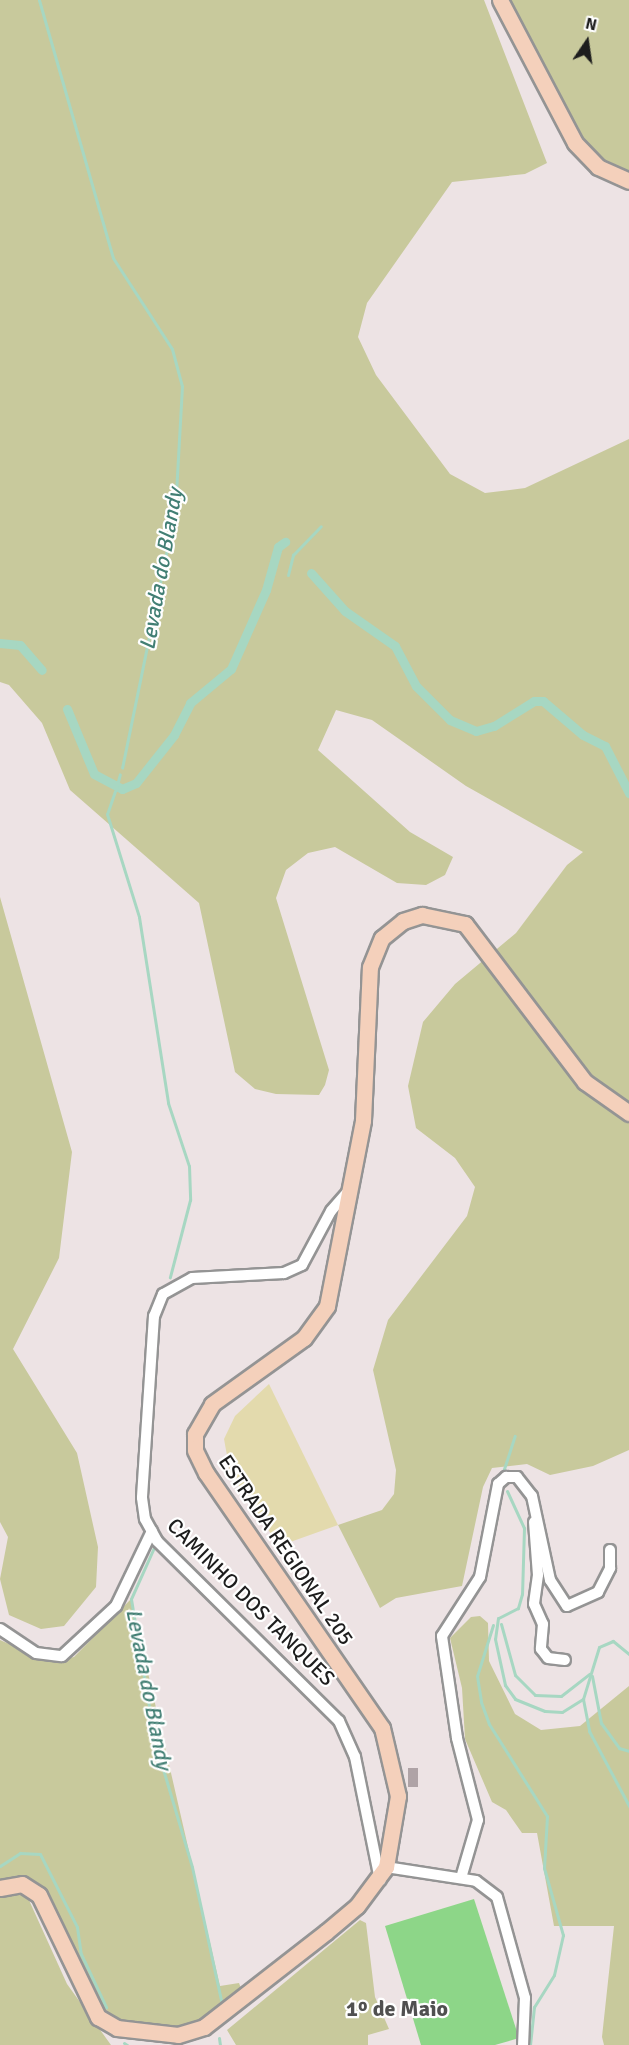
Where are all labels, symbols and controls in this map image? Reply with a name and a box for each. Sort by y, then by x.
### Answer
north arrow [557,12,617,72]
text: N [583,13,599,35]
water label: Levada do Blandy [134,486,188,652]
street label: ESTRADA REGIONAL 205 [213,1450,359,1650]
street label: CAMINHO DOS TANQUES [162,1513,340,1691]
water label: Levada do Blandy [120,1606,178,1772]
district label: 1º de Maio [346,1996,448,2022]

